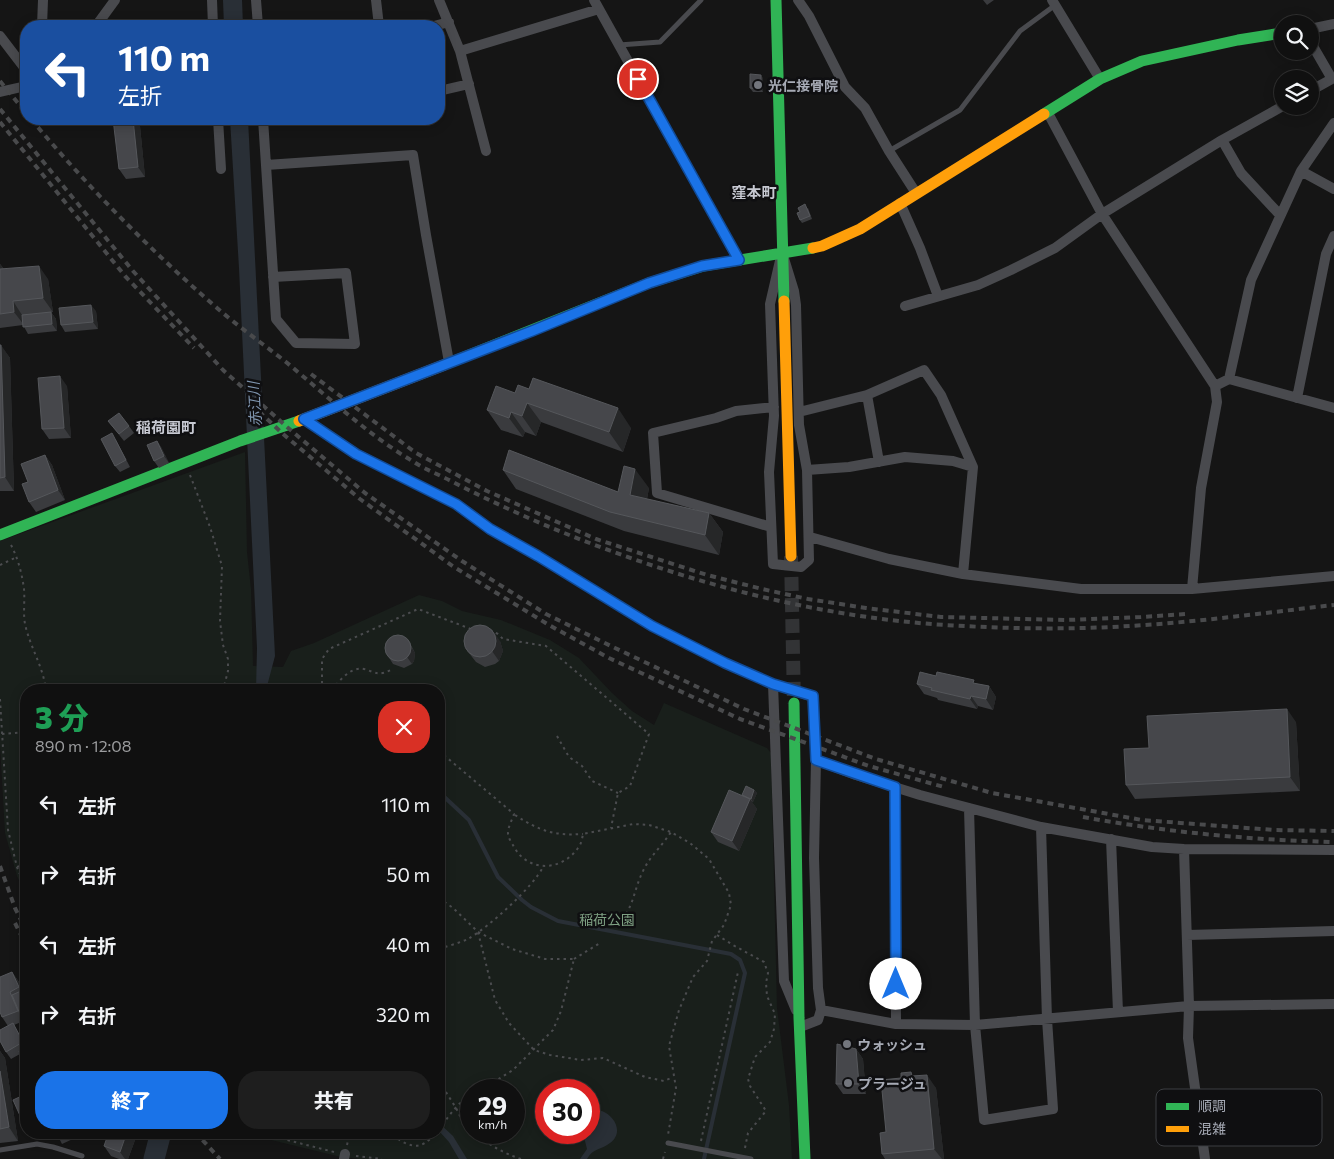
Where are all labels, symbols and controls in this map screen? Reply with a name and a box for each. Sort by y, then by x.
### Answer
map controls [1274,15,1319,115]
button: search [1274,15,1319,60]
text: 110 m [118,35,210,78]
icon: left [35,40,100,105]
pin [617,58,659,100]
icon: arrive [624,65,652,93]
button: layers [1274,70,1319,115]
place label: 光仁接骨院 [768,77,838,94]
marker: 光仁接骨院 [752,79,764,91]
text: 左折 [118,82,162,109]
district label: 窪本町 [731,183,777,201]
water label: 赤江川 [244,379,264,427]
district label: 稲荷園町 [136,418,196,436]
text: 3 分 [35,698,88,735]
button: close [378,701,430,753]
text: 890 m · 12:08 [35,736,131,755]
icon: left [35,790,63,818]
text: 110 m [381,793,430,816]
text: 左折 [78,794,116,817]
icon: right [35,860,63,888]
text: 50 m [386,863,430,886]
text: 右折 [78,864,116,887]
park label: 稲荷公園 [579,911,635,928]
icon: left [35,930,63,958]
text: 40 m [386,933,430,956]
text: 左折 [78,934,116,957]
position arrow [869,957,921,1009]
icon: right [35,1000,63,1028]
text: 320 m [376,1003,430,1026]
text: 右折 [78,1004,116,1027]
place label: ウォッシュ [857,1036,927,1053]
marker: ウォッシュ [841,1038,853,1050]
button: 終了 [35,1071,228,1129]
button: 共有 [238,1071,430,1129]
place label: プラージュ [858,1075,927,1092]
marker: プラージュ [842,1077,854,1089]
speed limit sign: 30 [535,1079,600,1144]
legend [1156,1089,1322,1146]
text: 29 [478,1090,507,1120]
text: 順調 [1198,1097,1226,1114]
text: km/h [478,1117,507,1131]
text: 混雑 [1198,1120,1226,1137]

